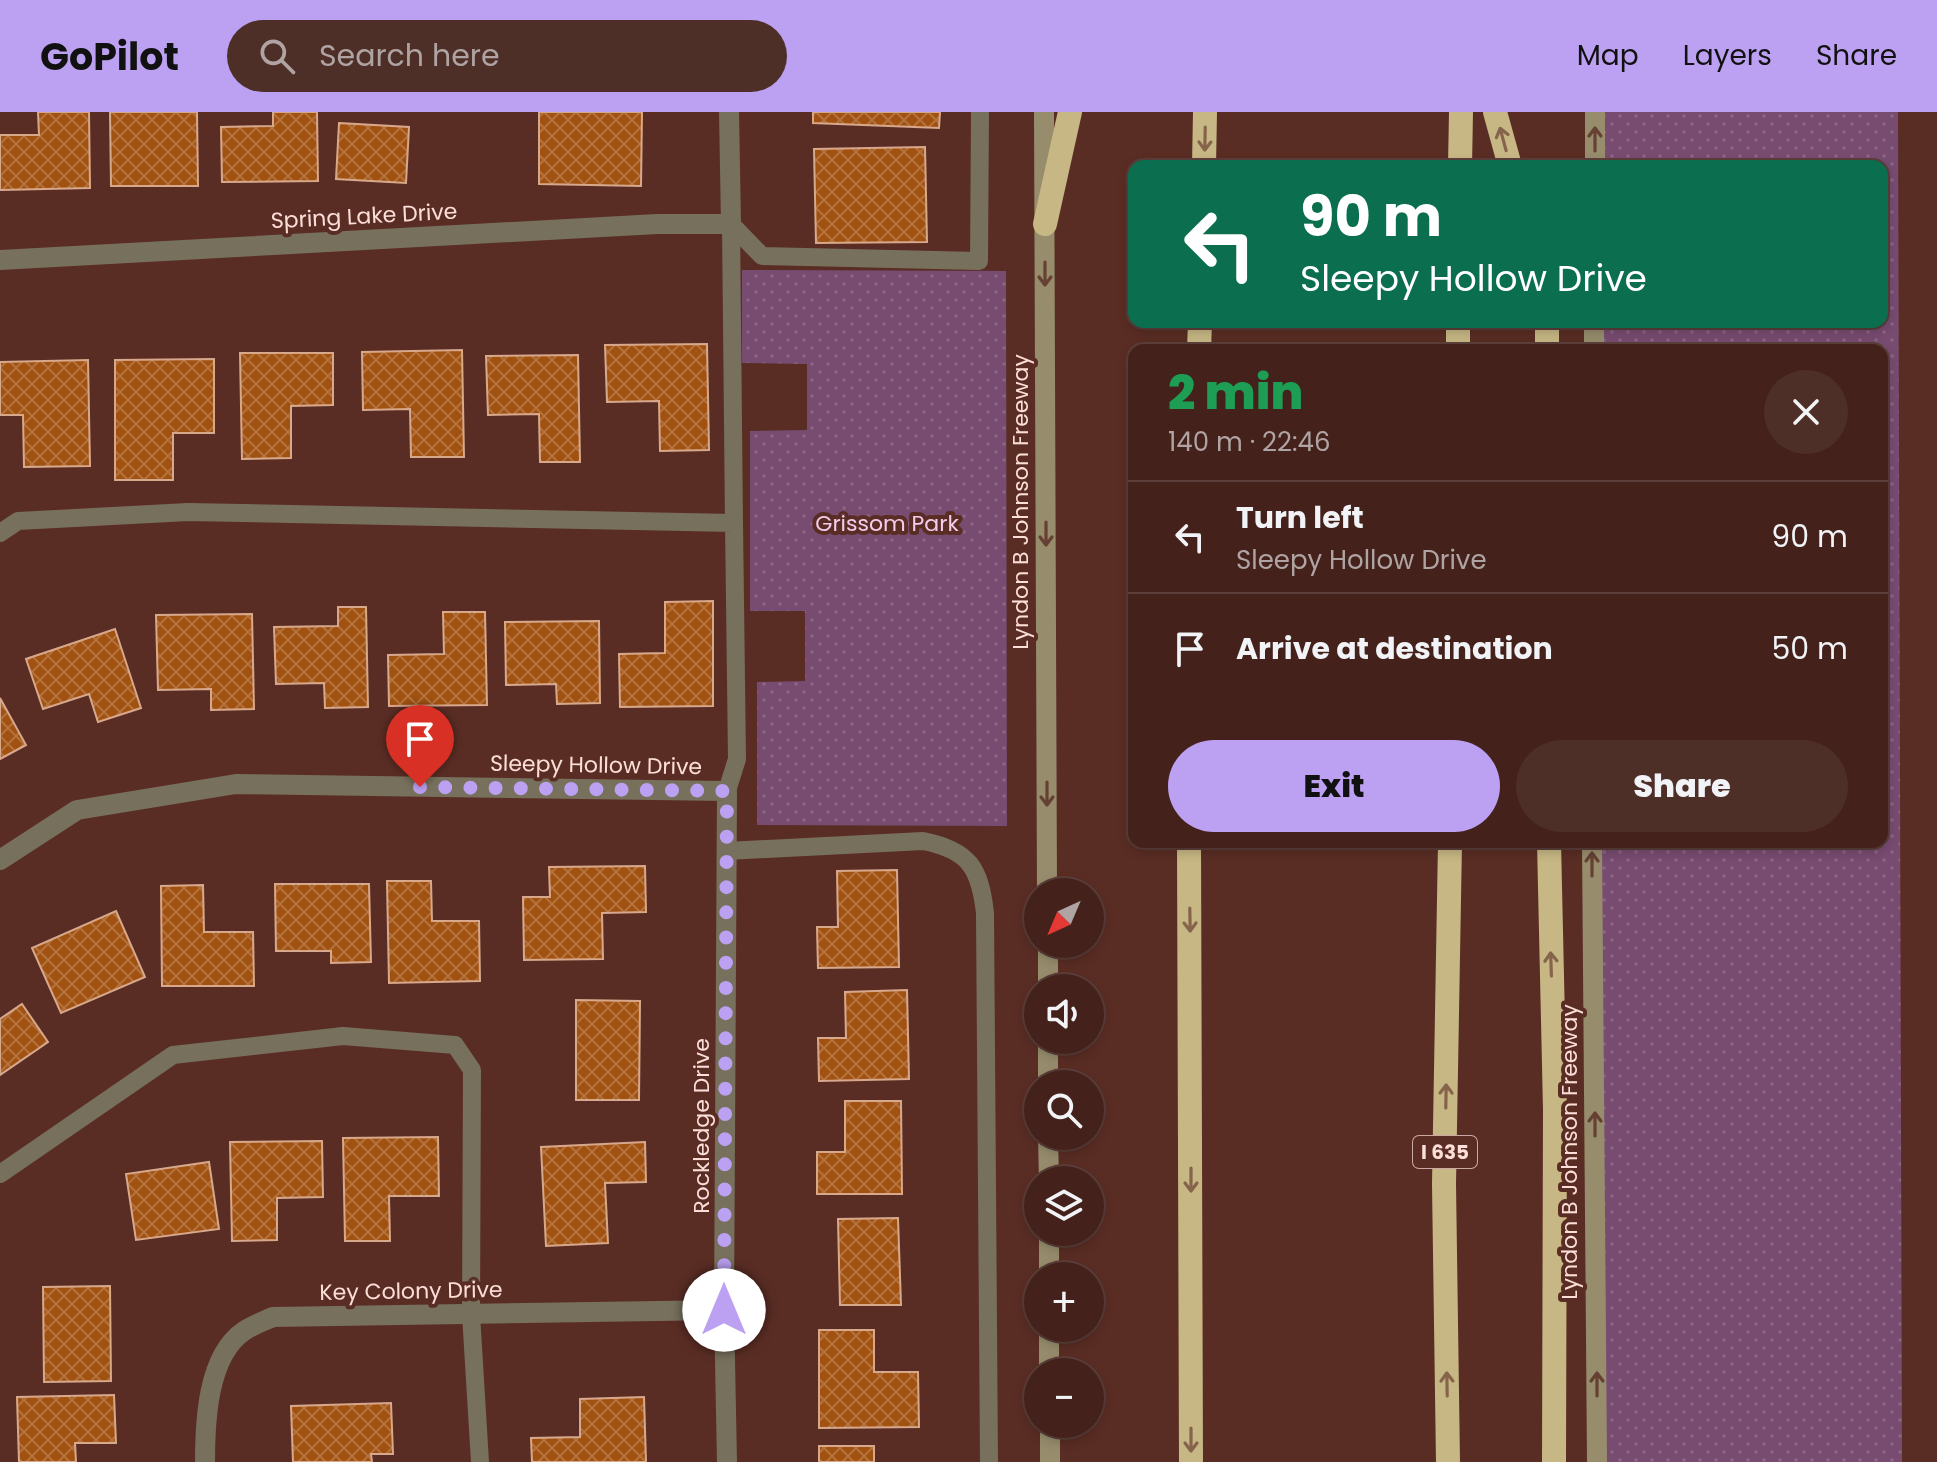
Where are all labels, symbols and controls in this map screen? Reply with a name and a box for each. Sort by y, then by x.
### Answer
search box [227,20,787,92]
text: GoPilot [40,30,179,83]
icon: search [255,34,299,78]
text: Search here [319,34,500,77]
text: Map [1577,36,1639,75]
text: Layers [1683,36,1772,75]
text: Share [1816,36,1897,75]
one-way arrow [1197,125,1213,152]
one-way arrow [1587,126,1603,153]
one-way arrow [1494,127,1509,152]
text: 90 m [1300,177,1442,256]
icon: left [1168,192,1272,296]
street label: Spring Lake Drive [270,196,458,236]
text: Sleepy Hollow Drive [1300,253,1647,304]
one-way arrow [1037,260,1053,287]
street label: Lyndon B Johnson Freeway [1005,354,1036,650]
text: 2 min [1168,359,1303,426]
button: close [1764,370,1848,454]
text: 140 m · 22:46 [1168,424,1330,460]
text: Turn left [1236,496,1364,539]
park label: Grissom Park [815,508,959,539]
icon: left [1168,515,1212,559]
text: 90 m [1771,515,1848,558]
one-way arrow [1038,520,1054,547]
text: Sleepy Hollow Drive [1236,542,1487,578]
icon: arrive [1168,627,1212,671]
text: Arrive at destination [1236,627,1553,670]
text: 50 m [1771,627,1848,670]
pin [386,705,454,787]
icon: arrive [398,717,442,761]
button: Exit [1168,740,1500,832]
button: Share [1516,740,1848,832]
street label: Sleepy Hollow Drive [490,748,702,782]
one-way arrow [1039,780,1055,807]
one-way arrow [1585,851,1600,878]
north arrow [1024,878,1104,958]
map controls [1024,878,1104,1438]
one-way arrow [1182,906,1198,933]
one-way arrow [1543,951,1558,978]
button: sound [1024,974,1104,1054]
street label: Lyndon B Johnson Freeway [1554,1004,1585,1300]
street label: Rockledge Drive [686,1038,717,1214]
button: search [1024,1070,1104,1150]
one-way arrow [1438,1083,1454,1110]
one-way arrow [1587,1111,1602,1138]
road number: I 635 [1413,1136,1477,1168]
button: layers [1024,1166,1104,1246]
one-way arrow [1183,1166,1199,1193]
button: + [1024,1262,1104,1342]
position arrow [682,1268,766,1352]
street label: Key Colony Drive [319,1274,503,1308]
button: − [1024,1358,1104,1438]
one-way arrow [1439,1371,1455,1398]
one-way arrow [1589,1371,1605,1398]
one-way arrow [1183,1426,1199,1453]

